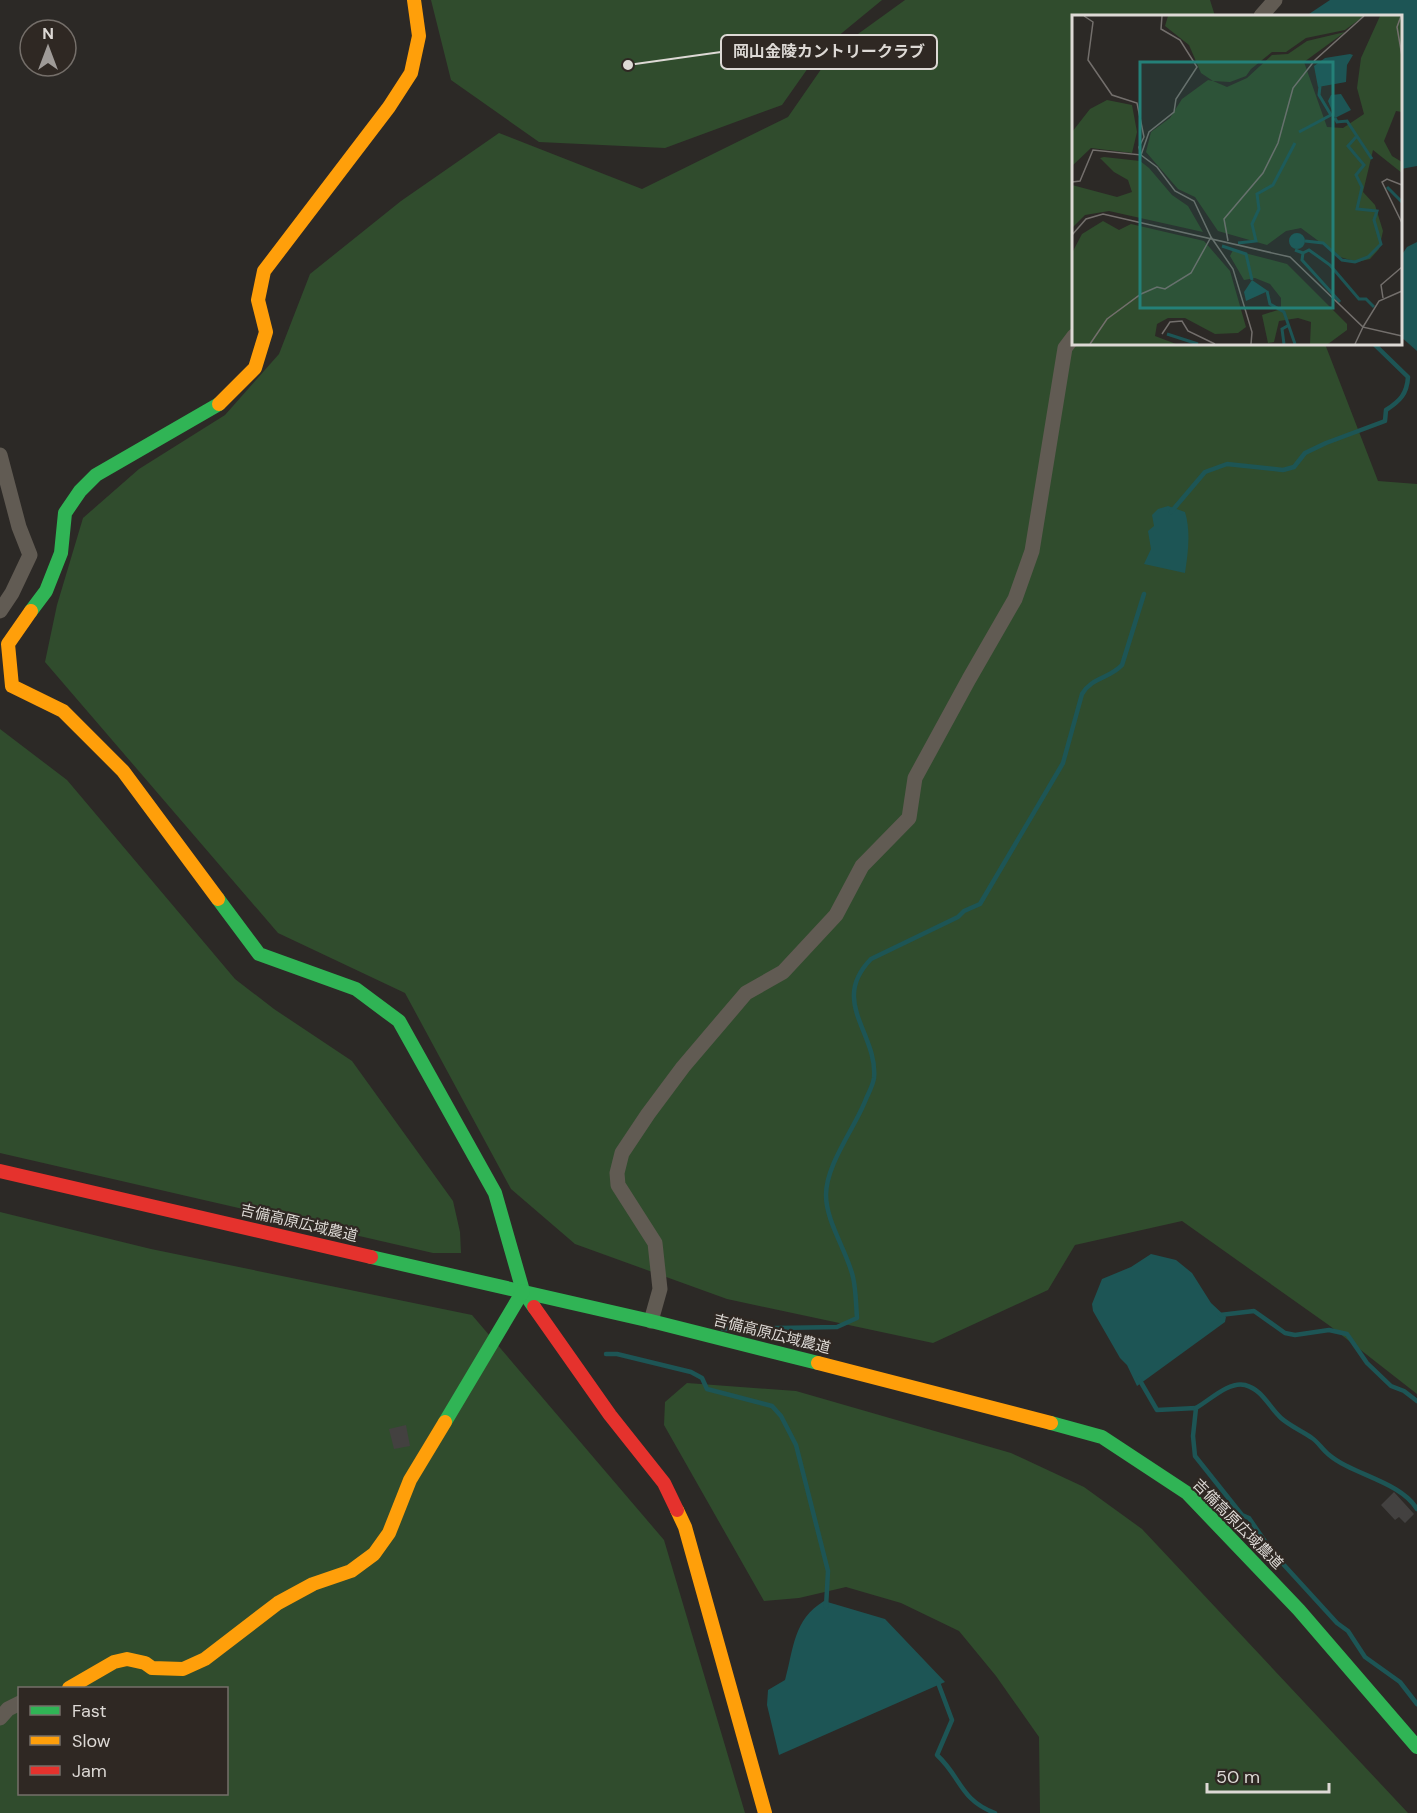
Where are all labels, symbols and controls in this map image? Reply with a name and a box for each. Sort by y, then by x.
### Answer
inset map [1072,15,1402,345]
north arrow [18,18,78,78]
text: N [42,23,54,44]
callout: 岡山金陵カントリークラブ [721,35,937,69]
text: 岡山金陵カントリークラブ [733,41,925,62]
street label: 吉備高原広域農道 [238,1200,360,1246]
street label: 吉備高原広域農道 [711,1310,833,1358]
street label: 吉備高原広域農道 [1188,1474,1288,1574]
legend [18,1687,228,1795]
text: Fast [72,1699,107,1723]
text: Slow [72,1729,111,1753]
scale bar [1207,1756,1328,1794]
text: Jam [72,1759,107,1783]
text: 50 m [1216,1765,1260,1789]

